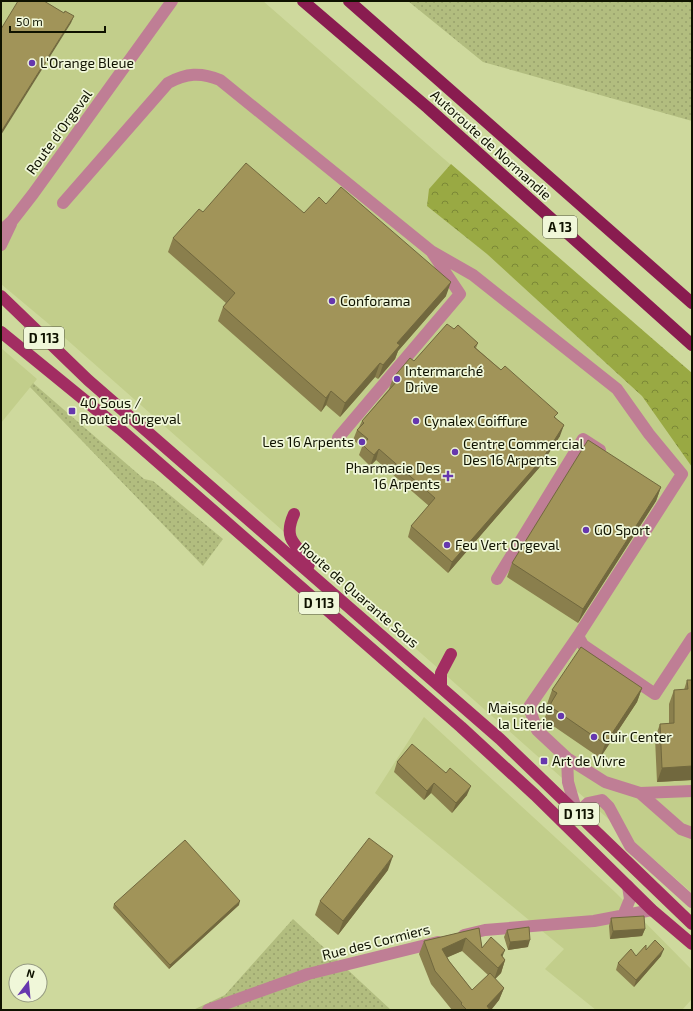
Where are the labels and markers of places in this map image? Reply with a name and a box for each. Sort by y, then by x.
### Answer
place label: L'Orange Bleue [40,54,134,71]
marker: L'Orange Bleue [27,58,37,68]
place label: Conforama [340,292,410,309]
marker: Conforama [327,296,337,306]
place label: Intermarché Drive [405,362,483,395]
marker: Intermarché Drive [392,374,402,384]
place label: 40 Sous / Route d'Orgeval [80,394,182,427]
marker: 40 Sous / Route d'Orgeval [67,406,77,416]
place label: Cynalex Coiffure [424,412,528,429]
marker: Cynalex Coiffure [411,416,421,426]
place label: Les 16 Arpents [262,433,354,450]
place label: Centre Commercial Des 16 Arpents [463,435,584,468]
marker: Les 16 Arpents [357,437,367,447]
marker: Centre Commercial Des 16 Arpents [450,447,460,457]
place label: Pharmacie Des 16 Arpents [345,459,440,492]
marker: Pharmacie Des 16 Arpents [443,471,453,481]
place label: GO Sport [594,521,650,538]
marker: GO Sport [581,525,591,535]
place label: Feu Vert Orgeval [455,536,560,553]
marker: Feu Vert Orgeval [442,540,452,550]
place label: Maison de la Literie [488,699,553,732]
marker: Maison de la Literie [556,711,566,721]
place label: Cuir Center [602,728,672,745]
marker: Cuir Center [589,732,599,742]
place label: Art de Vivre [552,752,625,769]
marker: Art de Vivre [539,756,549,766]

